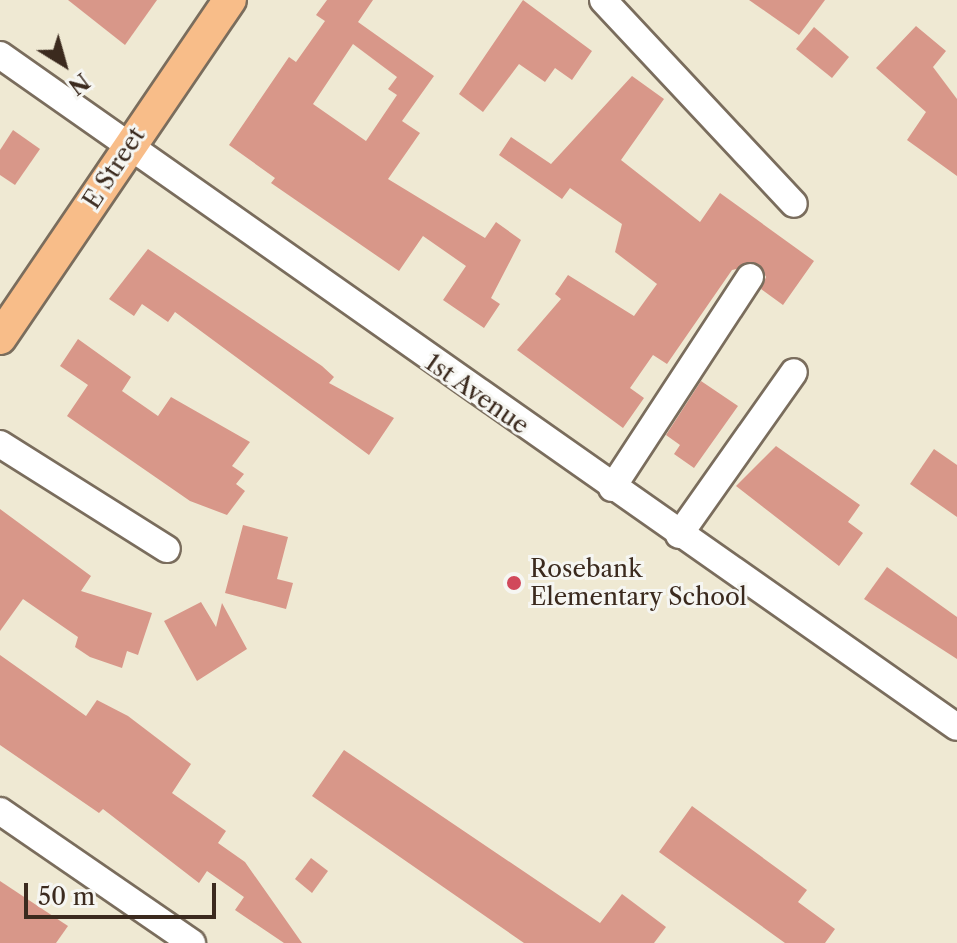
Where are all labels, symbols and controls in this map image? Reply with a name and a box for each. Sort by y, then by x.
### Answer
north arrow [24,24,104,104]
text: N [63,67,95,100]
street label: E Street [77,122,151,214]
street label: 1st Avenue [419,348,535,440]
place label: Rosebank Elementary School [530,555,747,611]
marker: Rosebank Elementary School [505,574,523,592]
scale bar [28,867,220,917]
text: 50 m [38,882,95,911]

